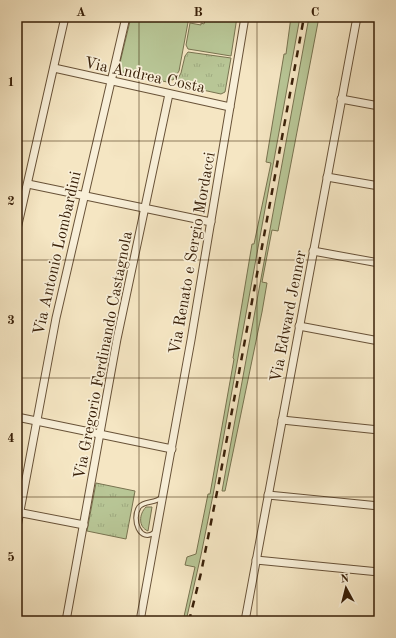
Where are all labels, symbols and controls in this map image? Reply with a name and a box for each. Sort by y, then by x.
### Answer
text: A [76,6,86,19]
text: B [193,6,203,19]
text: C [311,6,319,19]
street label: Via Andrea Costa [83,55,206,97]
text: 1 [7,76,15,89]
street label: Via Renato e Sergio Mordacci [167,151,219,356]
street label: Via Antonio Lombardini [31,170,85,337]
text: 2 [7,195,15,208]
street label: Via Gregorio Ferdinando Castagnola [72,230,136,481]
street label: Via Edward Jenner [268,249,310,384]
text: 3 [7,314,15,327]
text: 4 [7,432,15,445]
text: 5 [7,551,15,564]
north arrow [326,568,366,608]
text: N [340,574,350,586]

